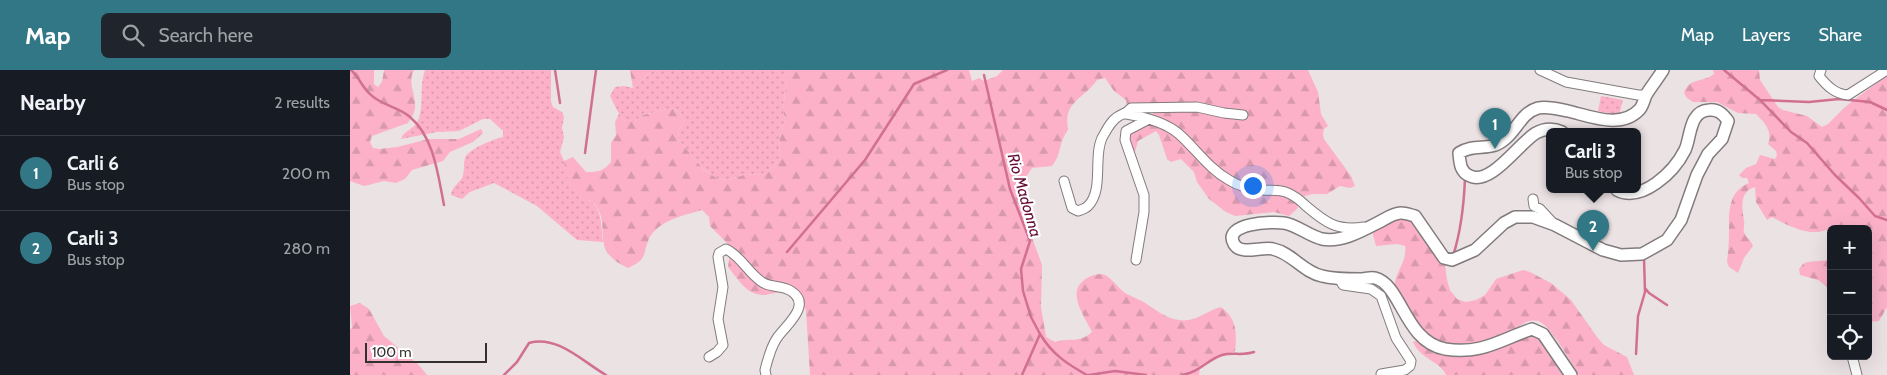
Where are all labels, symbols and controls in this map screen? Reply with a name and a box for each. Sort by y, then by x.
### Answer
search box [101,13,451,58]
text: Map [25,21,71,50]
icon: search [119,21,147,49]
text: Search here [159,24,253,47]
text: Map [1681,24,1714,46]
text: Layers [1742,24,1791,46]
text: Share [1819,24,1862,46]
text: Nearby [20,90,86,115]
text: 2 results [274,93,330,112]
pin: 1 [1479,108,1511,149]
popup [1546,128,1641,193]
text: Carli 3 [1565,140,1616,163]
water label: Rio Madonna [1004,151,1045,239]
text: Carli 6 [67,152,119,175]
text: Bus stop [1565,163,1622,182]
text: 1 [33,164,39,183]
text: 200 m [282,164,330,183]
your location [1240,173,1266,199]
text: Bus stop [67,175,125,194]
pin: 2 [1577,210,1609,251]
map controls [1827,225,1872,360]
button: + [1827,225,1872,270]
text: Carli 3 [67,227,118,250]
text: 2 [32,239,40,258]
text: 280 m [283,239,330,258]
text: Bus stop [67,250,125,269]
button: − [1827,270,1872,315]
button: locate [1827,315,1872,360]
scale bar [365,340,488,363]
text: 100 m [372,343,412,361]

